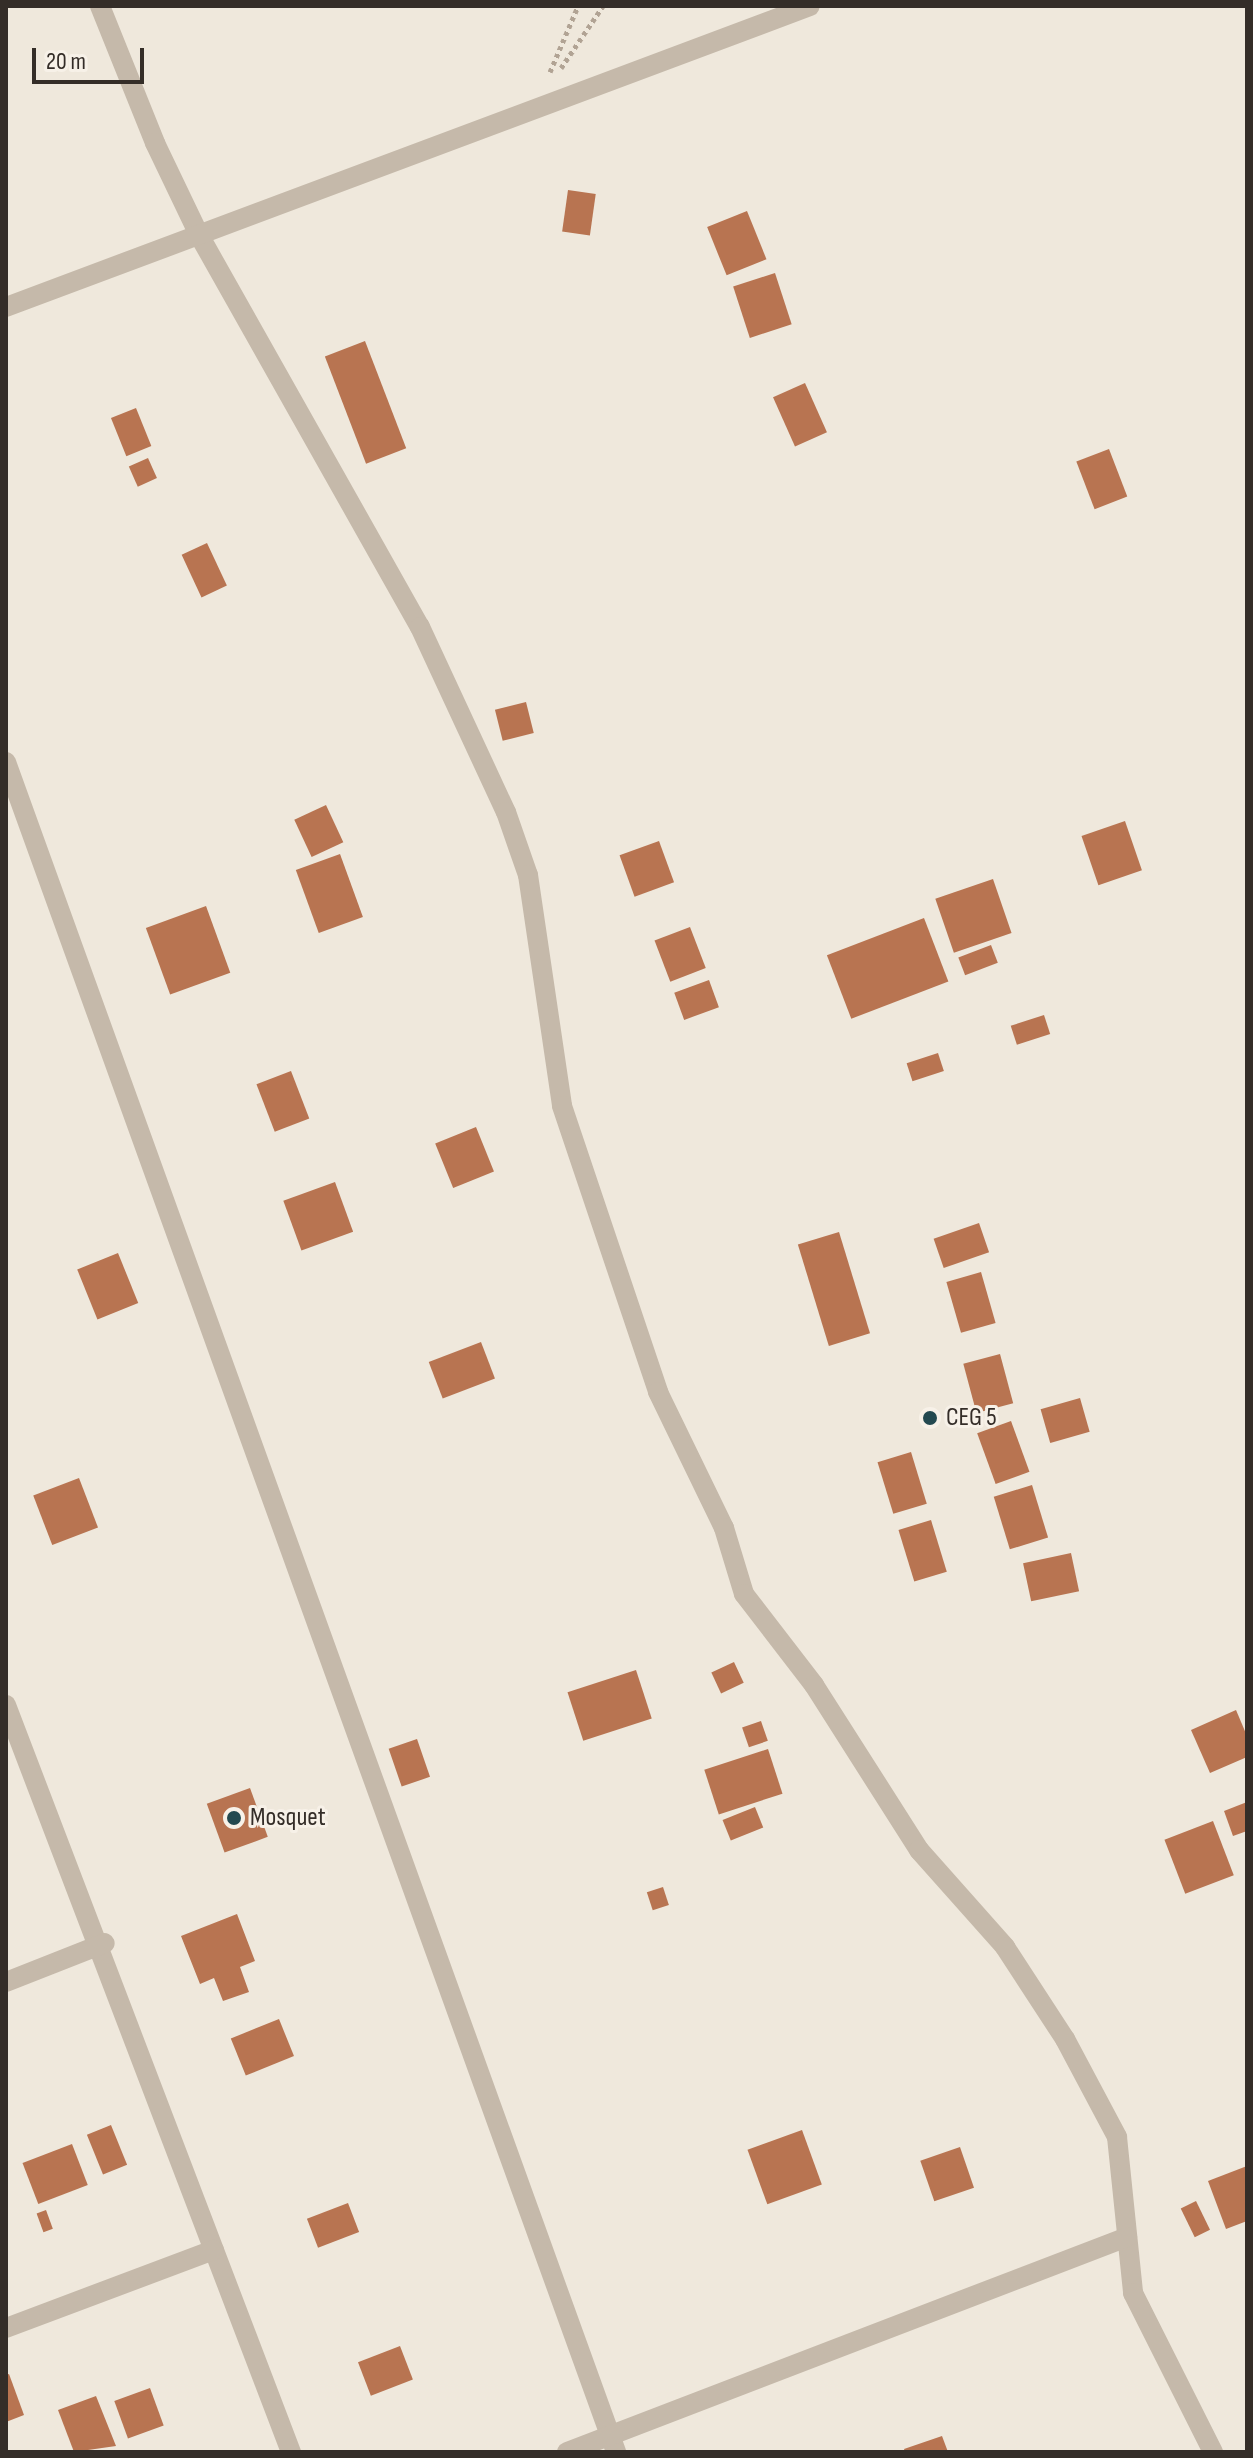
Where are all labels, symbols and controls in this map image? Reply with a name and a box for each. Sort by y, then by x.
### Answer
scale bar [36,32,148,82]
text: 20 m [46,47,86,76]
place label: CEG 5 [946,1402,997,1434]
marker: CEG 5 [921,1409,939,1427]
place label: Mosquet [250,1802,326,1834]
marker: Mosquet [225,1809,243,1827]

